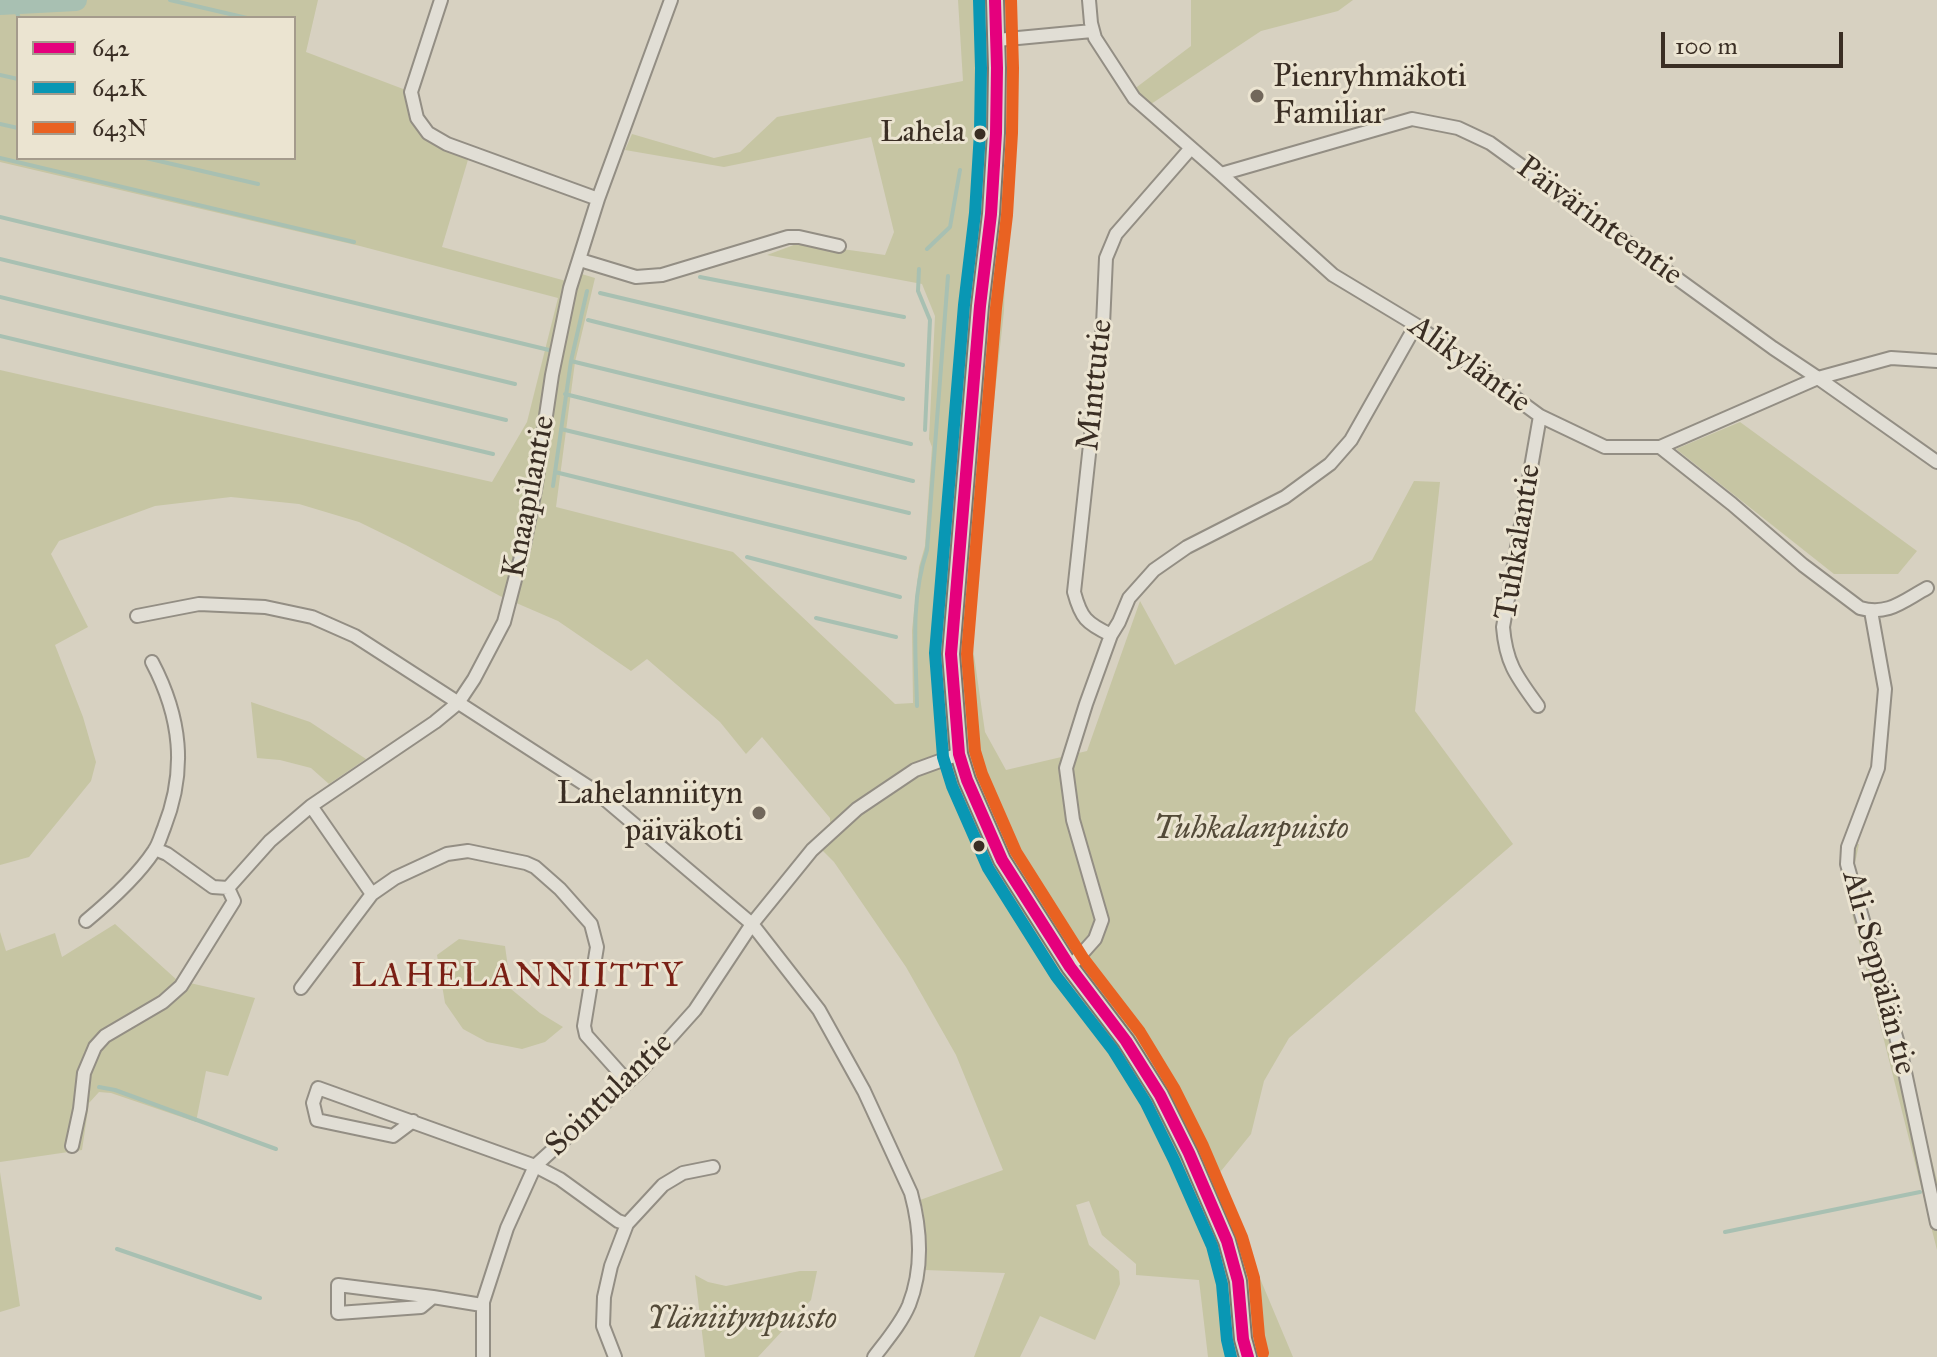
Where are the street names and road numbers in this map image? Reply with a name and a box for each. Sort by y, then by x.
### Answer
street label: Päivärinteentie [1509,149,1689,295]
street label: Alikyläntie [1401,308,1537,422]
street label: Minttutie [1070,317,1122,453]
street label: Knaapilantie [495,413,565,581]
street label: Tuhkalantie [1488,461,1550,623]
street label: Ali-Seppälän tie [1832,867,1924,1079]
street label: Sointulantie [538,1025,682,1165]

